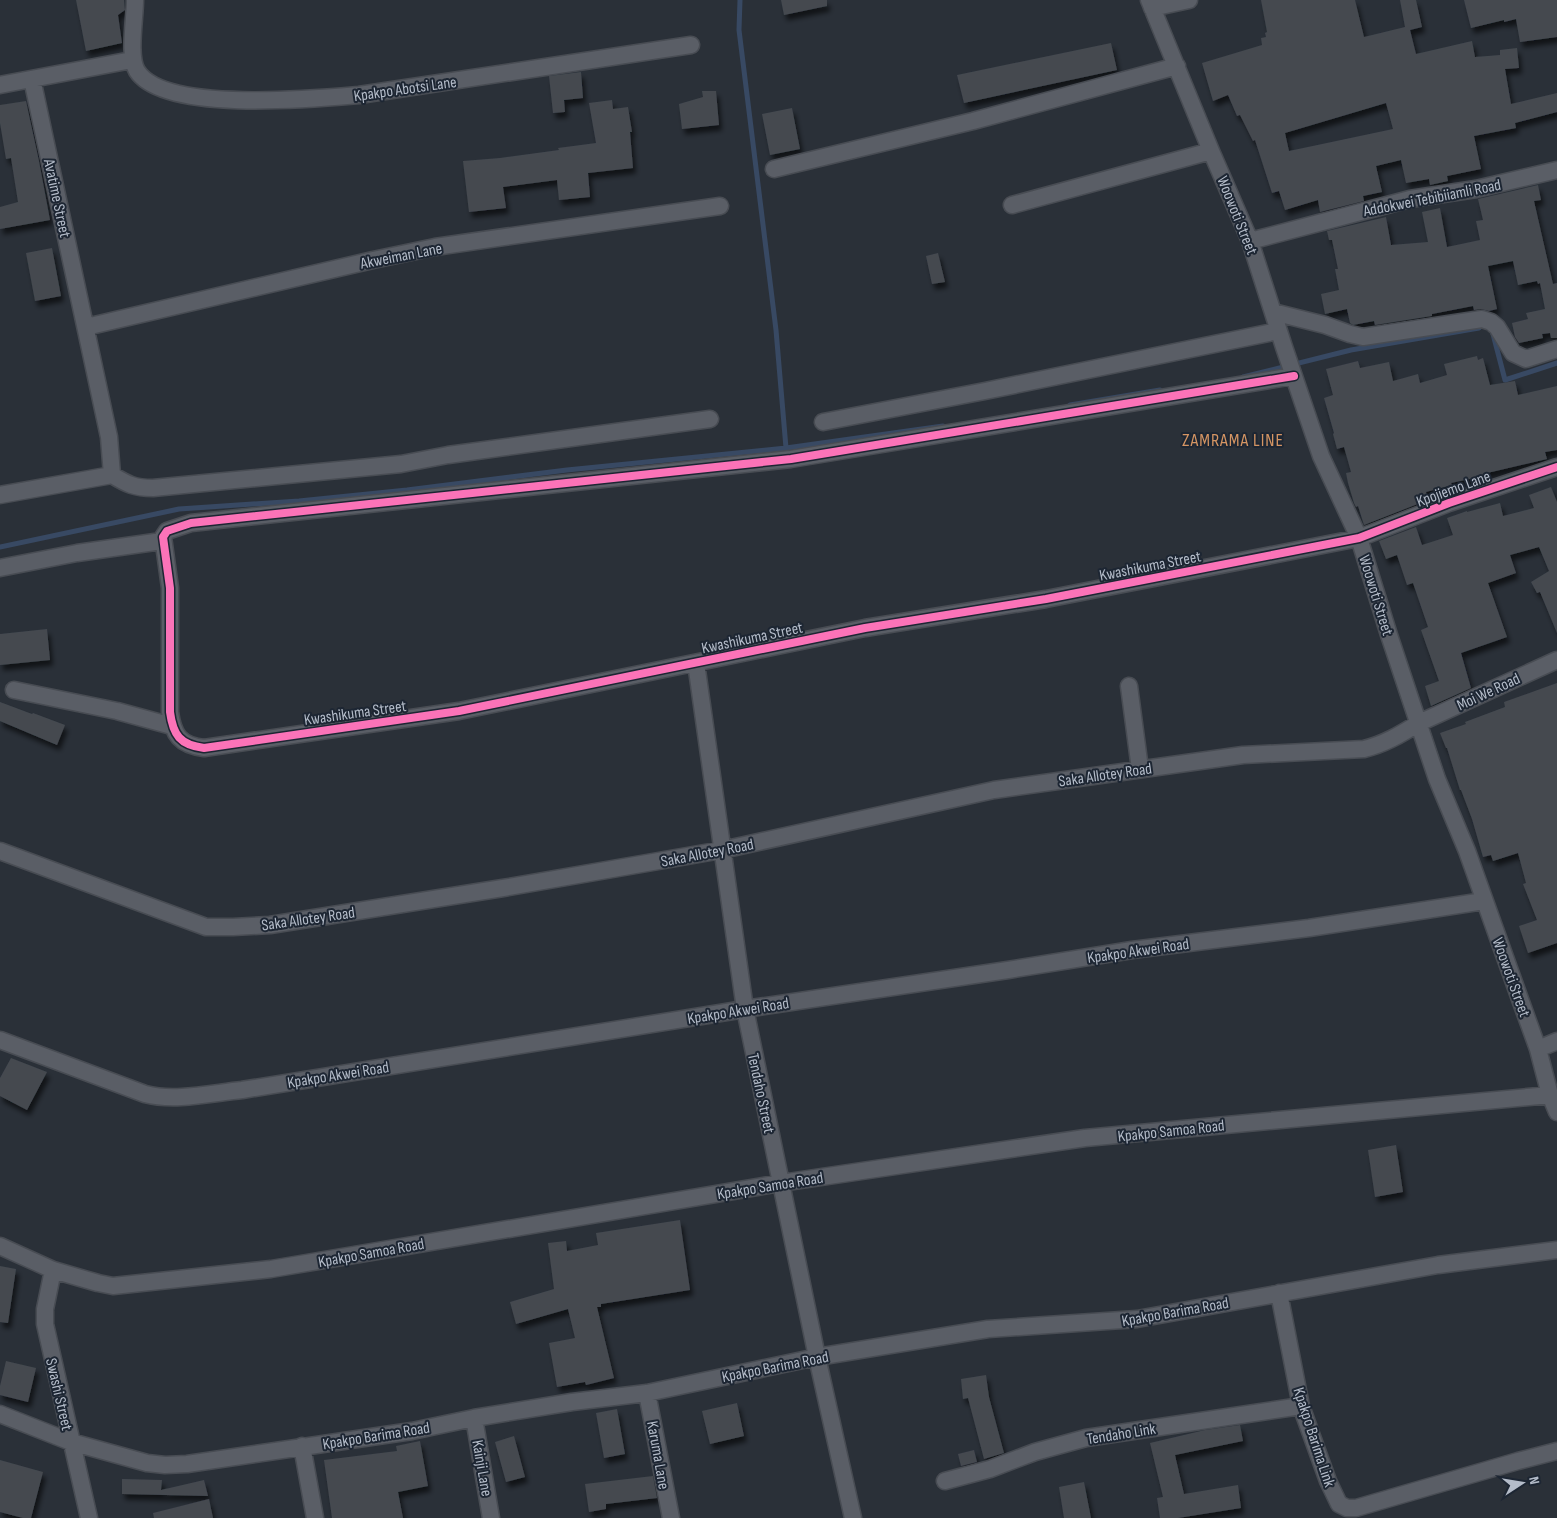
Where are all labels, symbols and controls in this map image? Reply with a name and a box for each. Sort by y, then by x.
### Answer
street label: Kpakpo Abotsi Lane [353,73,458,106]
street label: Avatime Street [39,156,74,239]
street label: Woowoti Street [1212,173,1261,258]
street label: Addokwei Tebibiiamli Road [1361,176,1503,221]
street label: Akweiman Lane [358,239,444,274]
district label: ZAMRAMA LINE [1182,430,1284,451]
street label: Kpojiemo Lane [1414,467,1493,512]
street label: Kwashikuma Street [1098,547,1203,586]
street label: Woowoti Street [1354,553,1397,638]
street label: Kwashikuma Street [700,618,805,658]
street label: Moi We Road [1454,669,1523,715]
street label: Kwashikuma Street [303,697,408,730]
street label: Saka Allotey Road [1057,760,1153,791]
street label: Saka Allotey Road [659,835,755,872]
street label: Saka Allotey Road [260,904,356,935]
street label: Kpakpo Akwei Road [1086,935,1190,968]
street label: Woowoti Street [1487,935,1534,1020]
street label: Kpakpo Akwei Road [686,994,790,1029]
street label: Tendaho Street [743,1052,778,1135]
street label: Kpakpo Akwei Road [286,1058,390,1093]
street label: Kpakpo Samoa Road [1117,1116,1225,1147]
street label: Kpakpo Samoa Road [716,1169,825,1204]
street label: Kpakpo Samoa Road [317,1235,426,1272]
street label: Kpakpo Barima Road [1120,1294,1230,1331]
street label: Kpakpo Barima Road [720,1348,830,1387]
street label: Swashi Street [41,1356,76,1432]
street label: Kpakpo Barima Link [1289,1385,1339,1490]
street label: Kpakpo Barima Road [321,1419,431,1454]
street label: Karuma Lane [642,1420,673,1491]
street label: Tendaho Link [1085,1420,1157,1449]
street label: Kainji Lane [467,1439,496,1498]
north arrow [1497,1458,1547,1508]
text: N [1525,1475,1543,1486]

